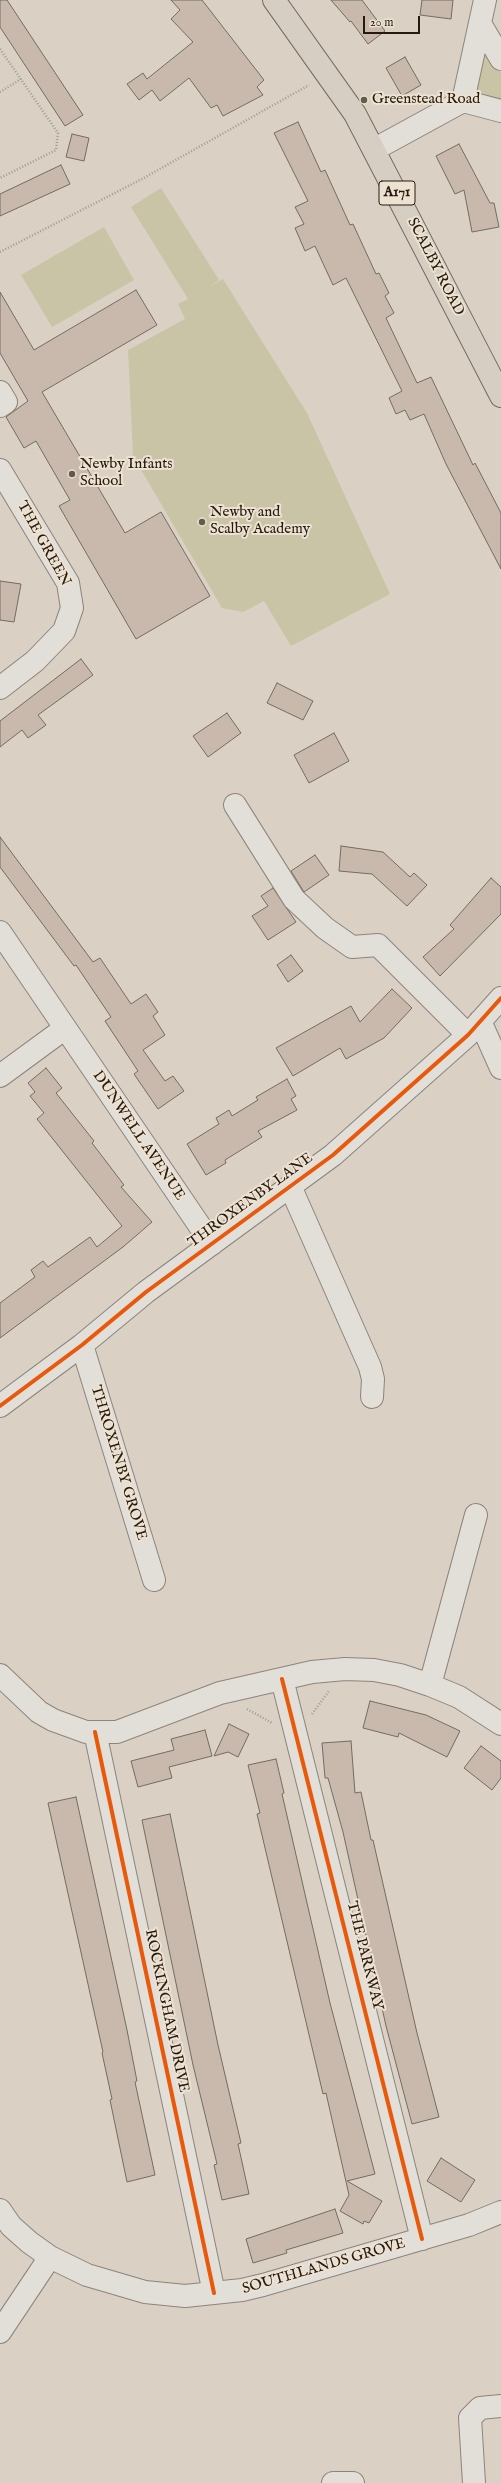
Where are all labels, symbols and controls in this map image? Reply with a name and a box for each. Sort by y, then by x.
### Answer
scale bar [365,8,422,34]
text: 20 m [370,15,393,30]
place label: Greenstead Road [372,91,480,109]
marker: Greenstead Road [359,95,369,105]
road number: A171 [379,181,415,205]
street label: SCALBY ROAD [403,215,467,319]
place label: Newby Infants School [80,456,173,491]
marker: Newby Infants School [67,469,77,479]
street label: THE GREEN [12,498,74,590]
place label: Newby and Scalby Academy [210,504,310,539]
marker: Newby and Scalby Academy [197,517,207,527]
street label: DUNWELL AVENUE [88,1068,188,1204]
street label: THROXENBY LANE [185,1150,317,1252]
street label: THROXENBY GROVE [86,1383,150,1543]
street label: THE PARKWAY [342,1900,386,2012]
street label: ROCKINGHAM DRIVE [140,1928,192,2094]
street label: SOUTHLANDS GROVE [240,2235,408,2299]

